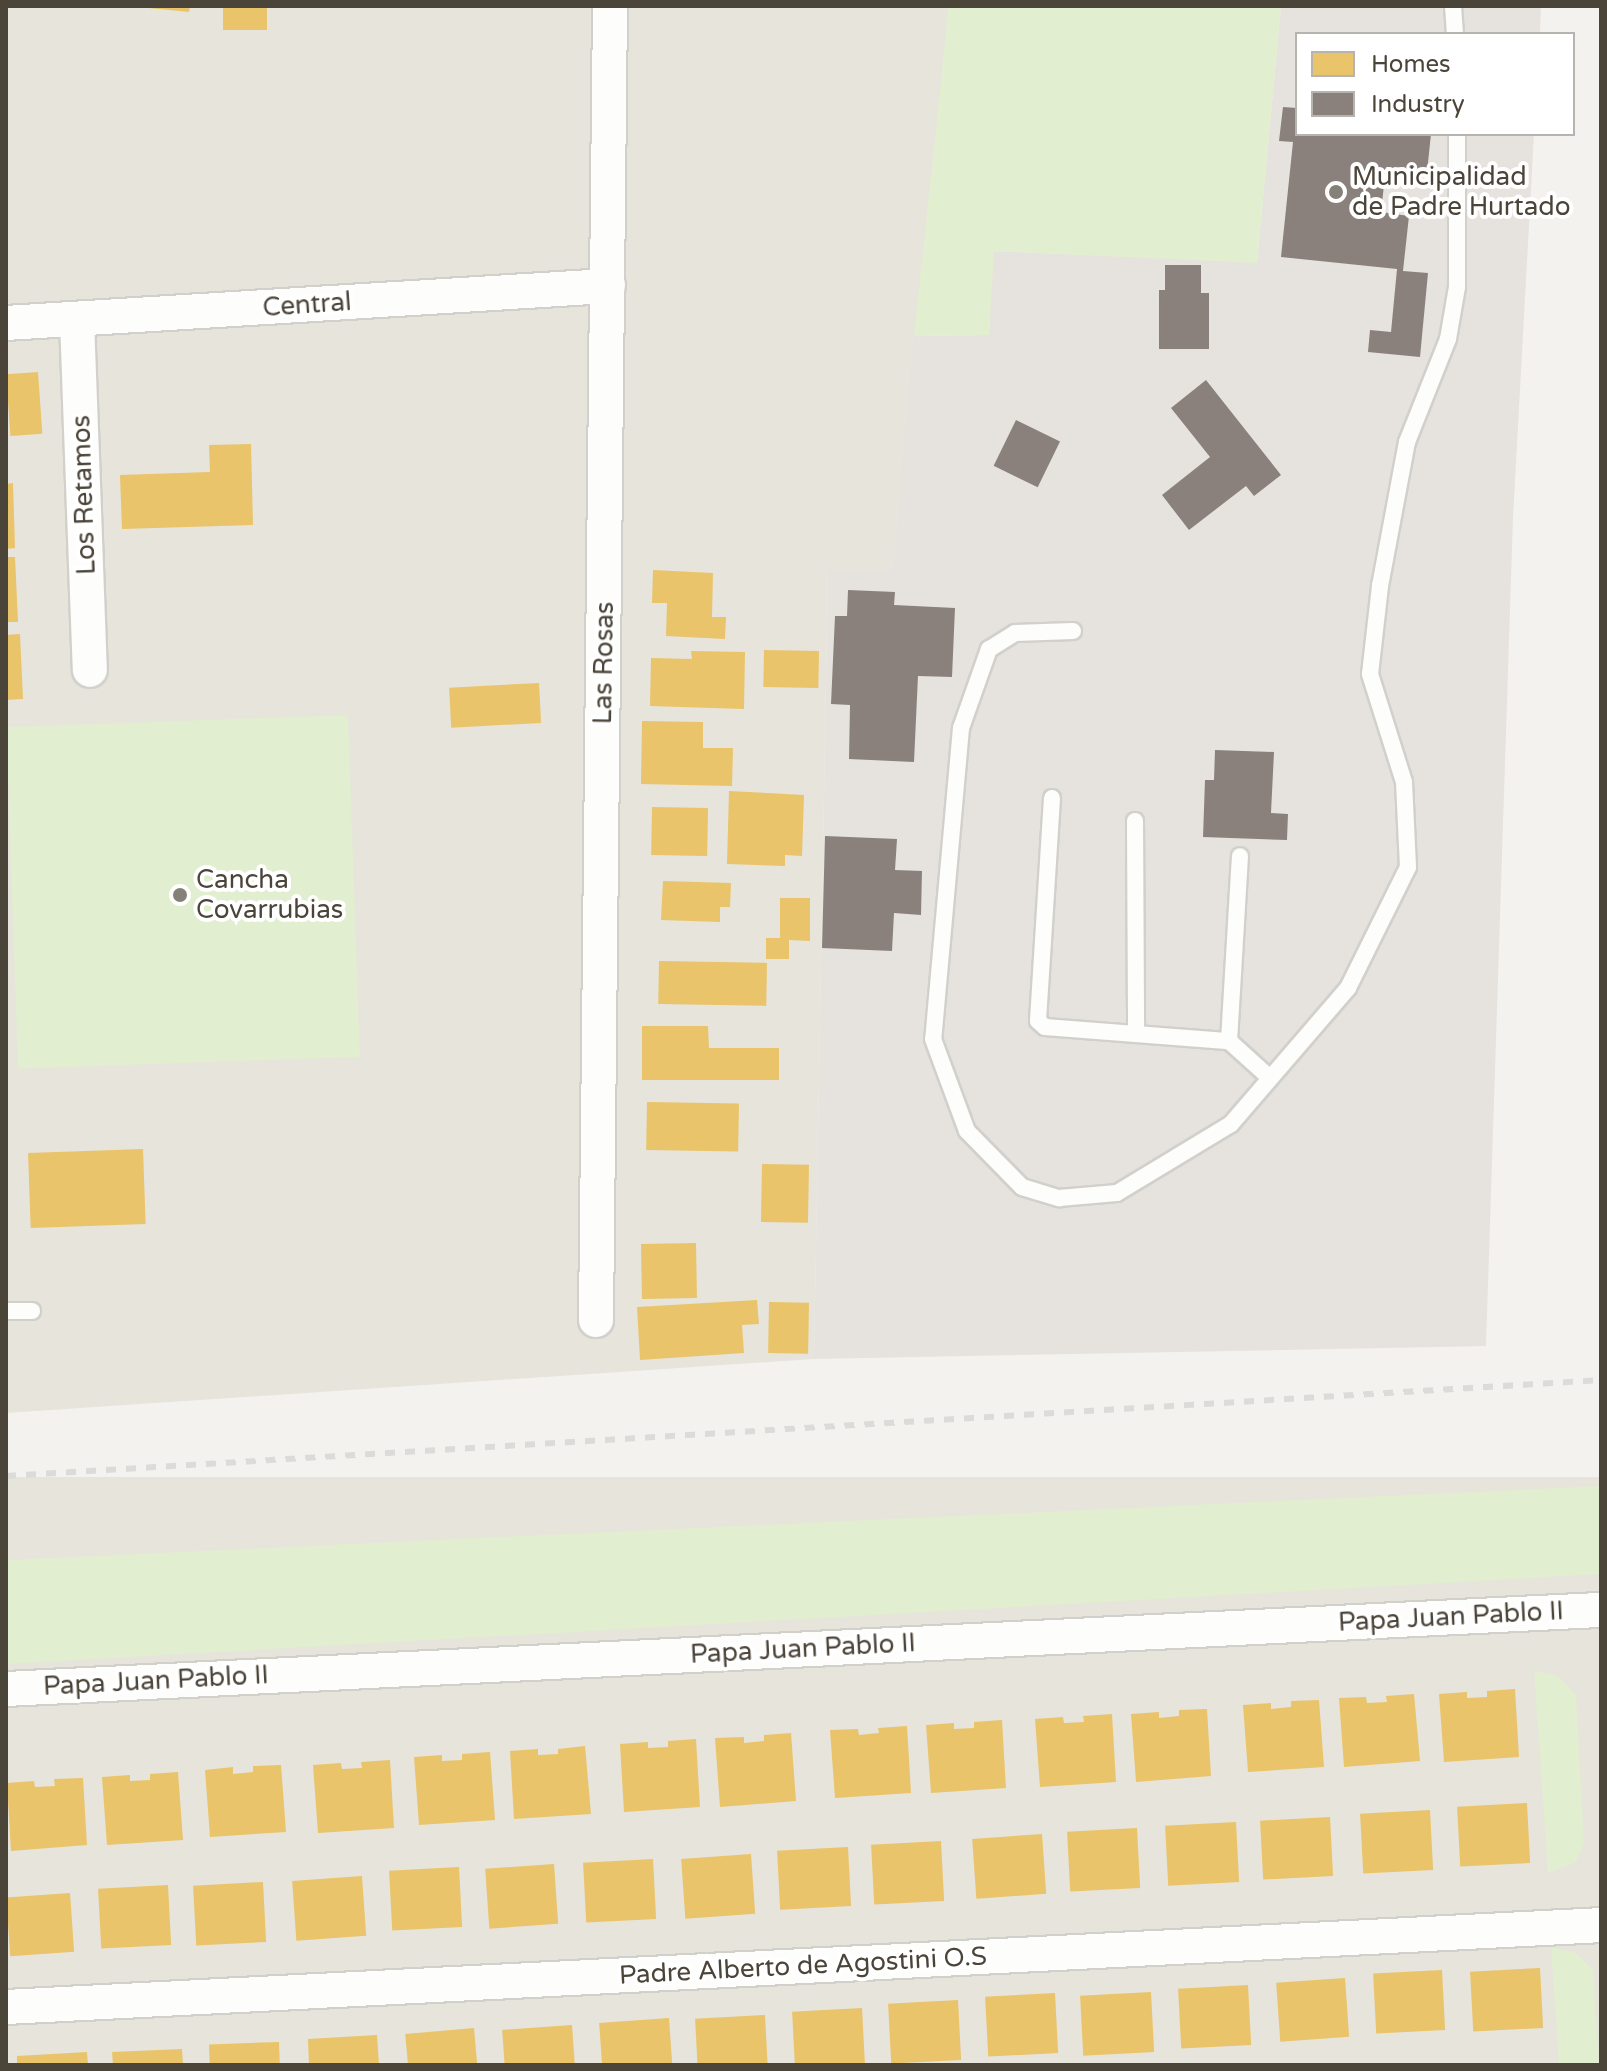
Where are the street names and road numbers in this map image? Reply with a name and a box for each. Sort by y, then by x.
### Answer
street label: Central [262,286,352,324]
street label: Los Retamos [66,415,102,575]
street label: Las Rosas [587,601,621,725]
street label: Papa Juan Pablo II [1337,1596,1565,1638]
street label: Papa Juan Pablo II [689,1628,917,1670]
street label: Papa Juan Pablo II [42,1660,270,1702]
street label: Padre Alberto de Agostini O.S [618,1941,988,1991]

